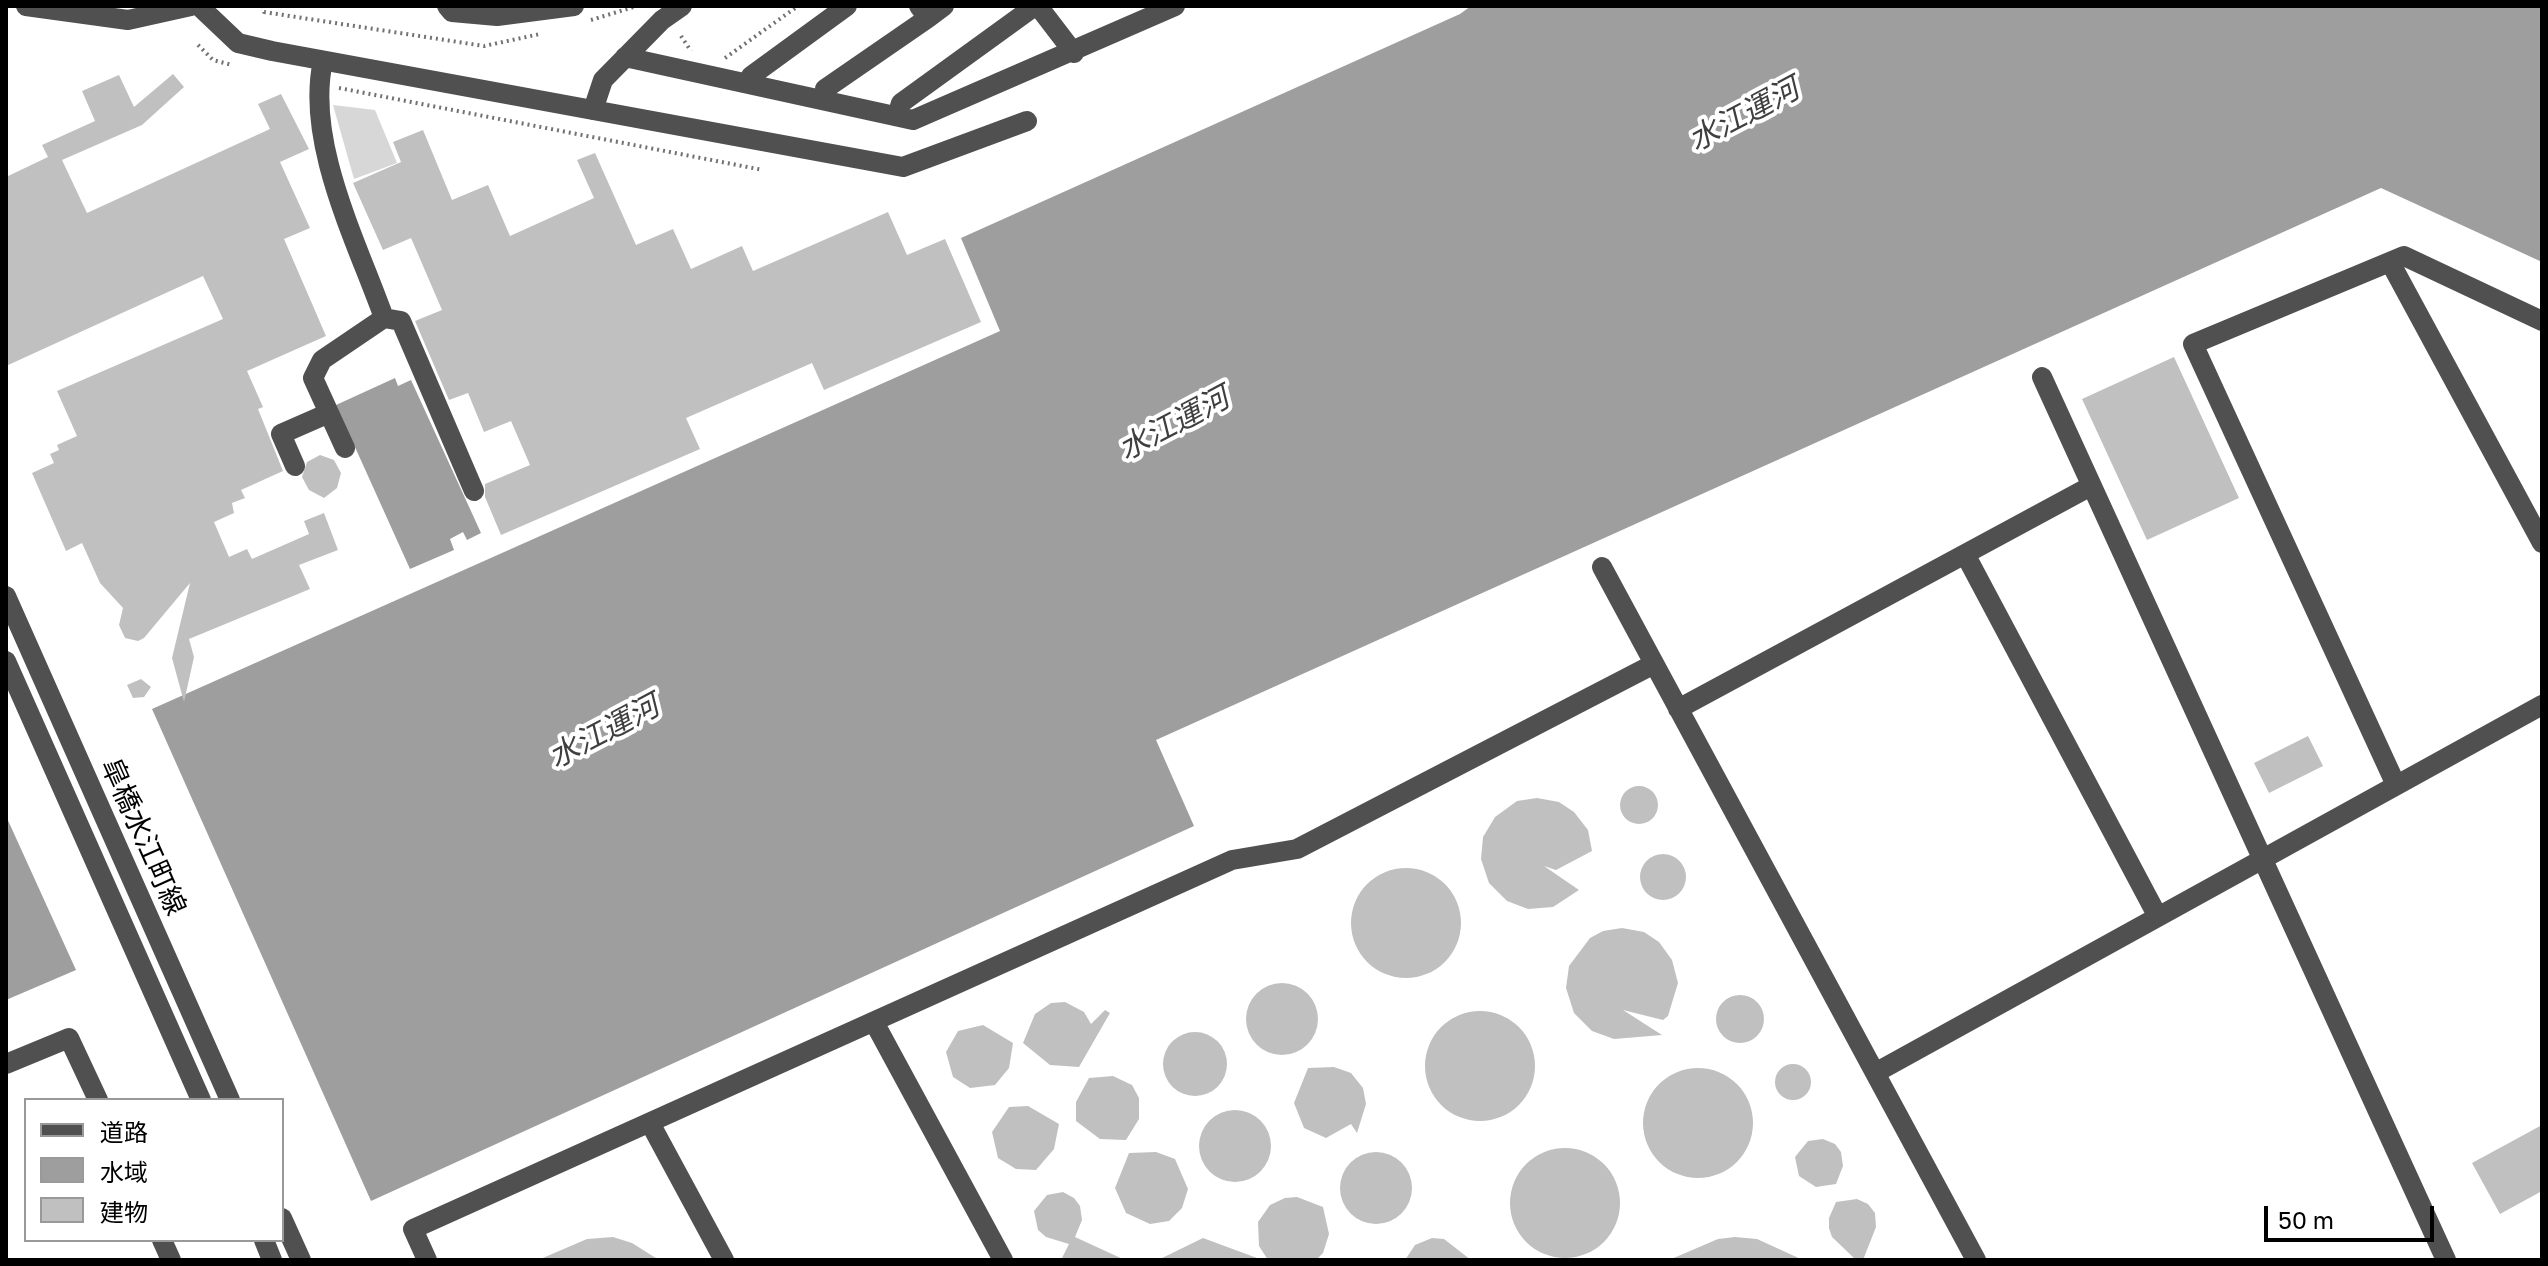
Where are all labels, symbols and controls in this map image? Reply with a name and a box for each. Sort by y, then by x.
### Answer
water label: 水江運河 [1683,71,1805,159]
water label: 水江運河 [1113,380,1235,468]
water label: 水江運河 [543,688,665,776]
street label: 皐橋水江町線 [93,753,193,921]
legend [24,1098,284,1242]
text: 道路 [100,1117,148,1146]
text: 水域 [100,1157,148,1186]
scale bar [2268,1190,2438,1240]
text: 建物 [100,1197,148,1226]
text: 50 m [2278,1205,2334,1234]

